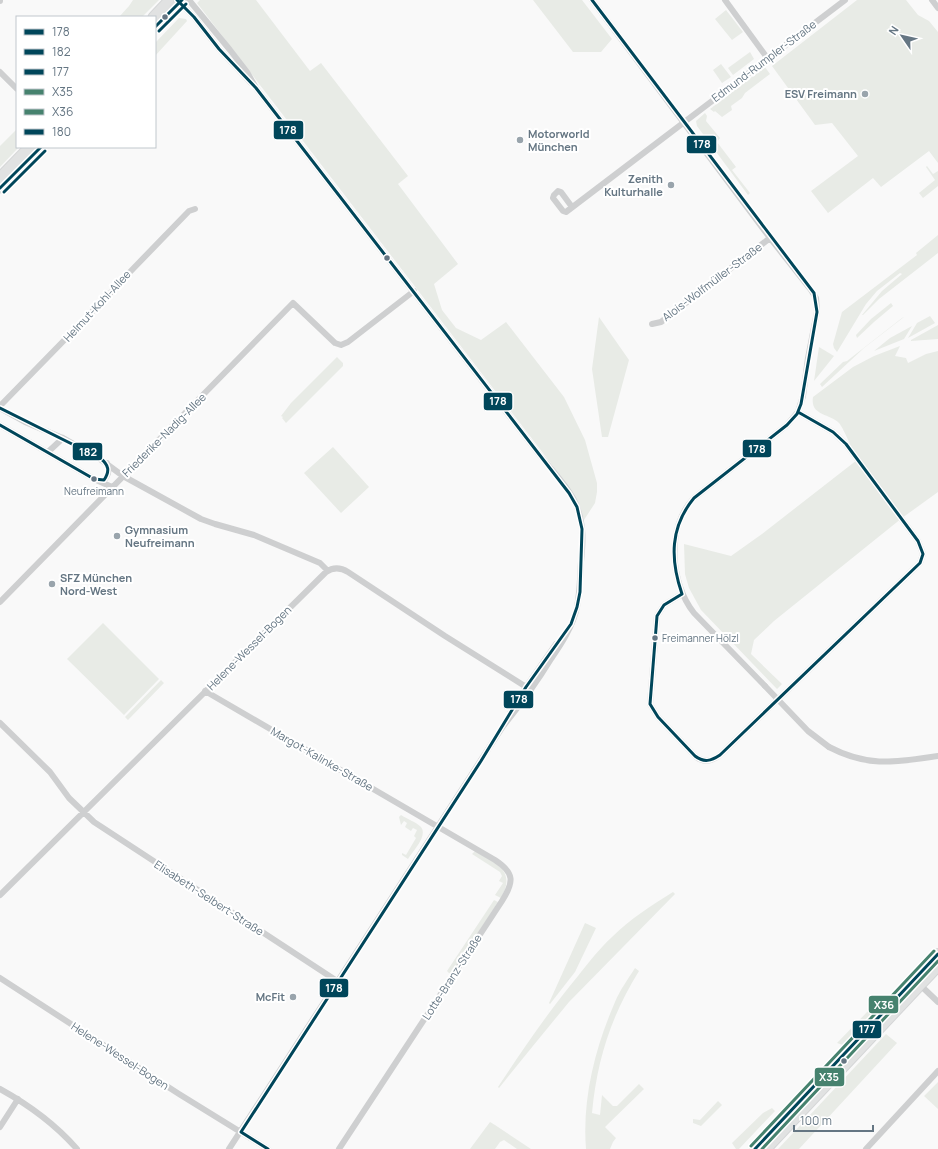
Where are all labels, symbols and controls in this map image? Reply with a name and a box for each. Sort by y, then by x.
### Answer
unlabelled marker [160,12,170,22]
legend [16,16,156,148]
street label: Edmund-Rumpler-Straße [708,16,819,105]
north arrow [882,16,922,56]
text: 178 [52,23,70,40]
text: N [885,23,902,38]
text: 182 [52,43,71,60]
text: 177 [52,63,69,80]
text: X35 [52,83,73,100]
place label: ESV Freimann [785,86,857,101]
marker: ESV Freimann [860,89,870,99]
text: X36 [52,103,73,120]
line badge: 178 [273,120,304,140]
text: 178 [279,122,297,137]
text: 180 [52,123,71,140]
place label: Motorworld München [528,126,590,154]
marker: Motorworld München [515,135,525,145]
line badge: 178 [686,135,717,154]
text: 178 [693,136,711,151]
place label: Zenith Kulturhalle [604,171,663,199]
marker: Zenith Kulturhalle [666,180,676,190]
street label: Alois-Wolfmüller-Straße [659,239,765,324]
unlabelled marker [382,253,392,263]
street label: Helmut-Kohl-Allee [60,266,134,345]
street label: Friederike-Nadig-Allee [118,389,209,480]
line badge: 178 [483,392,513,411]
text: 178 [489,393,507,408]
line badge: 178 [742,439,772,458]
text: 178 [748,441,766,456]
line badge: 182 [72,442,103,461]
text: 182 [79,444,97,459]
marker: Neufreimann [89,474,99,484]
place label: Neufreimann [64,484,124,498]
place label: Gymnasium Neufreimann [125,522,195,550]
marker: Gymnasium Neufreimann [112,531,122,541]
place label: SFZ München Nord-West [60,570,132,598]
marker: SFZ München Nord-West [47,579,57,589]
street label: Helene-Wessel-Bogen [203,602,294,693]
place label: Freimanner Hölzl [662,631,739,645]
marker: Freimanner Hölzl [650,633,660,643]
line badge: 178 [503,690,534,709]
text: 178 [510,691,528,706]
street label: Margot-Kalinke-Straße [268,723,377,794]
street label: Elisabeth-Selbert-Straße [152,857,267,939]
street label: Lotte-Branz-Straße [418,931,485,1022]
line badge: 178 [319,978,349,998]
text: 178 [325,980,343,995]
place label: McFit [256,989,285,1004]
marker: McFit [288,992,298,1002]
line badge: X36 [868,995,899,1014]
text: X36 [874,997,894,1012]
street label: Helene-Wessel-Bogen [69,1018,172,1093]
line badge: 177 [852,1020,882,1039]
text: 177 [859,1021,875,1036]
unlabelled marker [839,1056,849,1066]
line badge: X35 [814,1067,845,1087]
text: X35 [819,1069,839,1084]
scale bar [794,1107,873,1133]
text: 100 m [800,1112,832,1129]

